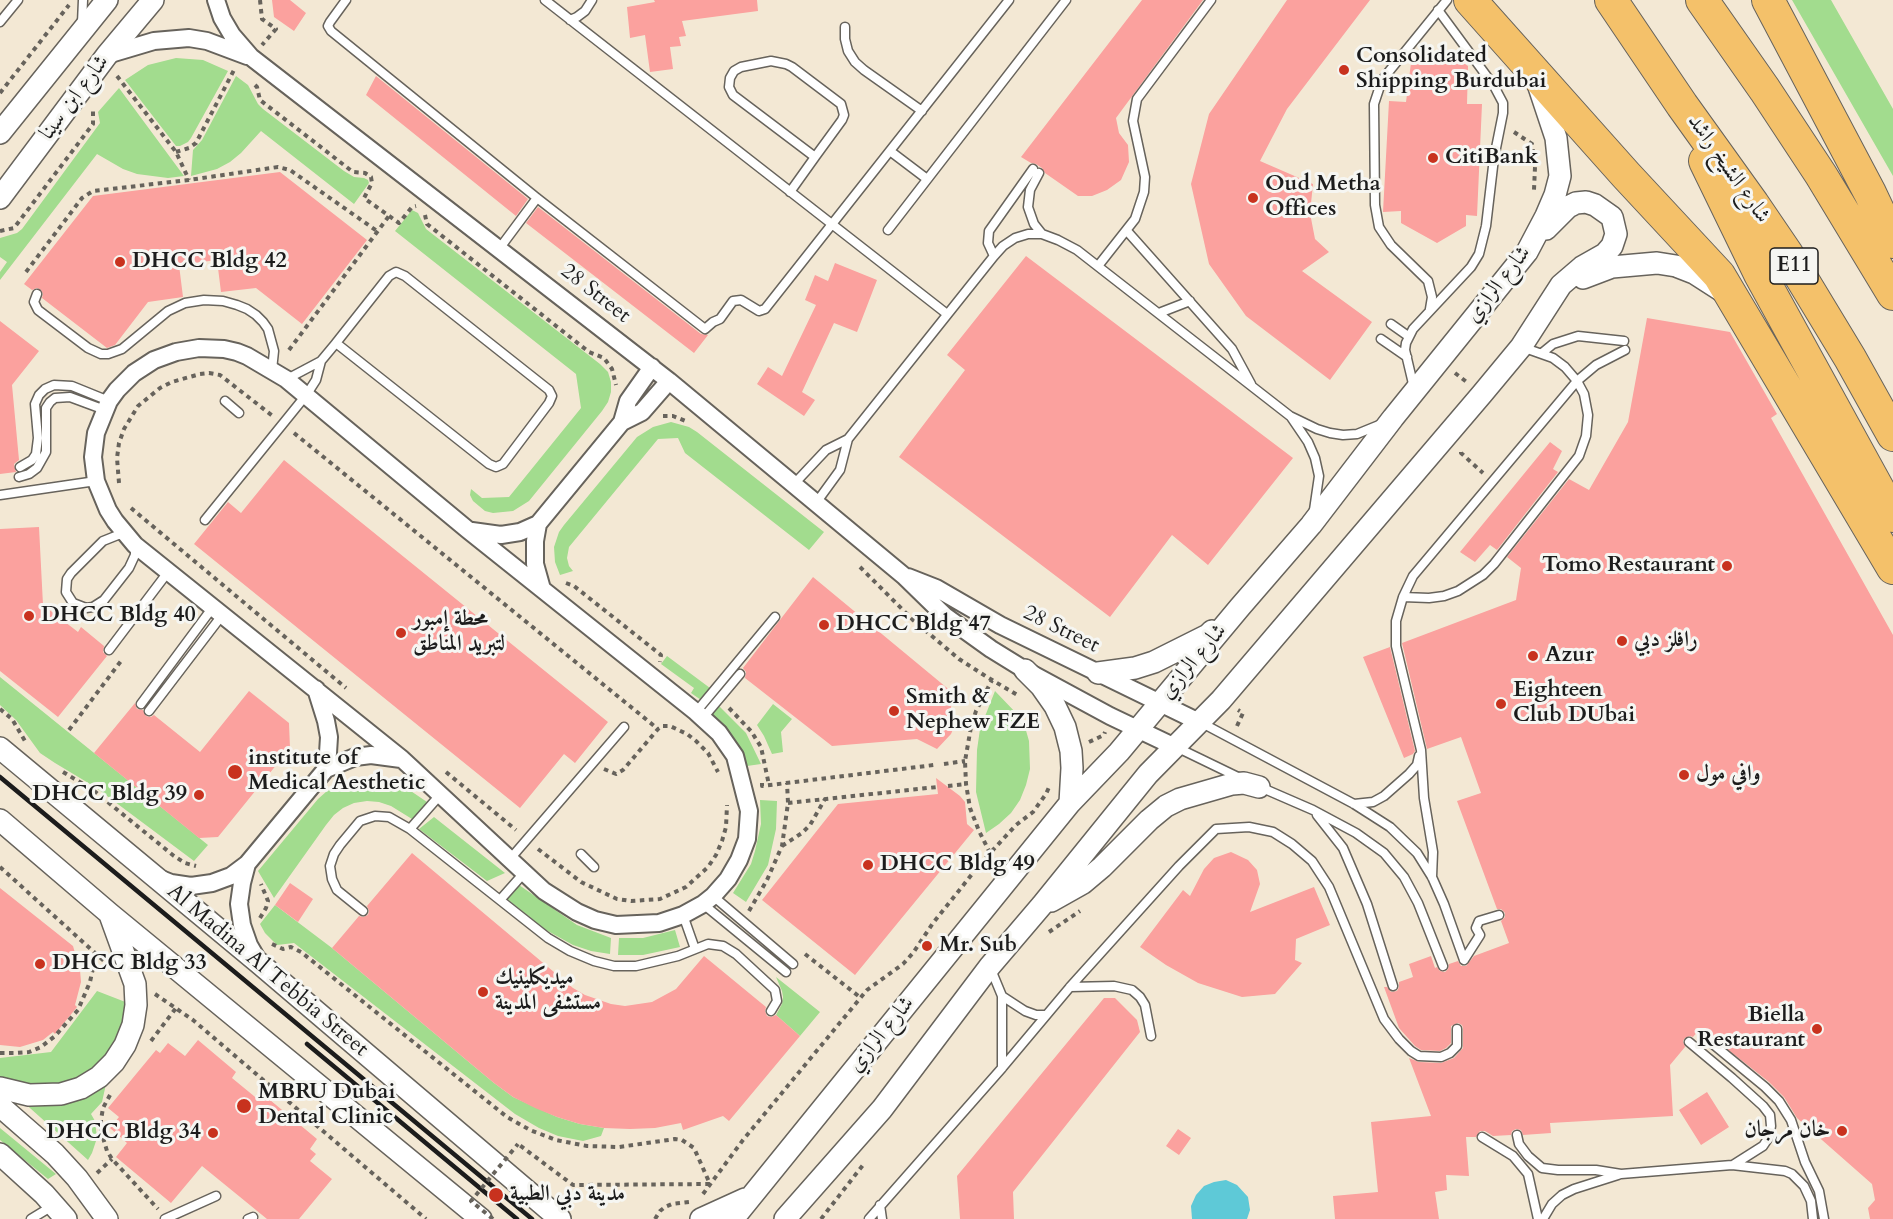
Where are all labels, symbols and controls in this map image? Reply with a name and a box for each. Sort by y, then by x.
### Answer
place label: Consolidated Shipping Burdubai [1356,44,1547,96]
street label: شارع ابن سينا [35,50,115,146]
marker: Consolidated Shipping Burdubai [1337,63,1351,77]
street label: شارع الشيخ راشد [1681,109,1775,229]
place label: CitiBank [1445,145,1539,171]
marker: CitiBank [1426,151,1440,165]
place label: Oud Metha Offices [1265,172,1381,224]
marker: Oud Metha Offices [1246,191,1260,205]
street label: شارع الرازي [1461,241,1537,329]
road number: E11 [1770,248,1818,284]
place label: DHCC Bldg 42 [132,249,287,275]
marker: DHCC Bldg 42 [113,255,127,269]
street label: 28 Street [555,259,635,329]
place label: Tomo Restaurant [1542,553,1715,579]
marker: Tomo Restaurant [1720,559,1734,573]
street label: 28 Street [1019,600,1103,660]
place label: DHCC Bldg 40 [41,603,196,629]
place label: محطة إمبور لتبريد المناطق [413,607,505,658]
marker: DHCC Bldg 40 [22,609,36,623]
place label: DHCC Bldg 47 [836,612,991,638]
marker: DHCC Bldg 47 [817,618,831,632]
street label: شارع الرازي [1155,619,1233,705]
marker: محطة إمبور لتبريد المناطق [394,626,408,640]
place label: رافلز دبي [1634,628,1698,654]
marker: رافلز دبي [1615,634,1629,648]
place label: Azur [1545,643,1594,669]
marker: Azur [1526,649,1540,663]
place label: Eighteen Club DUbai [1513,678,1635,730]
place label: Smith & Nephew FZE [906,685,1040,736]
marker: Eighteen Club DUbai [1494,697,1508,711]
marker: Smith & Nephew FZE [887,704,901,718]
place label: institute of Medical Aesthetic [248,746,425,798]
place label: وافي مول [1696,762,1761,788]
marker: institute of Medical Aesthetic [226,763,244,781]
marker: وافي مول [1677,768,1691,782]
place label: DHCC Bldg 39 [32,782,187,808]
marker: DHCC Bldg 39 [192,788,206,802]
place label: DHCC Bldg 49 [880,852,1035,878]
marker: DHCC Bldg 49 [861,858,875,872]
street label: Al Madina Al Tebbia Street [161,879,373,1063]
place label: Mr. Sub [939,933,1017,959]
marker: Mr. Sub [920,939,934,953]
place label: DHCC Bldg 33 [52,951,207,977]
marker: DHCC Bldg 33 [33,957,47,971]
place label: ميديكلينيك مستشفى المدينة [495,966,601,1017]
marker: ميديكلينيك مستشفى المدينة [476,985,490,999]
street label: شارع الرازي [843,992,921,1078]
place label: Biella Restaurant [1697,1003,1805,1054]
marker: Biella Restaurant [1810,1022,1824,1036]
place label: MBRU Dubai Dental Clinic [258,1080,395,1132]
marker: MBRU Dubai Dental Clinic [235,1097,253,1115]
place label: خان مرجان [1744,1118,1830,1144]
place label: DHCC Bldg 34 [46,1120,201,1146]
marker: خان مرجان [1835,1124,1849,1138]
marker: DHCC Bldg 34 [206,1126,220,1140]
place label: مدينة دبي الطبية [510,1182,625,1208]
marker: مدينة دبي الطبية [487,1186,505,1204]

